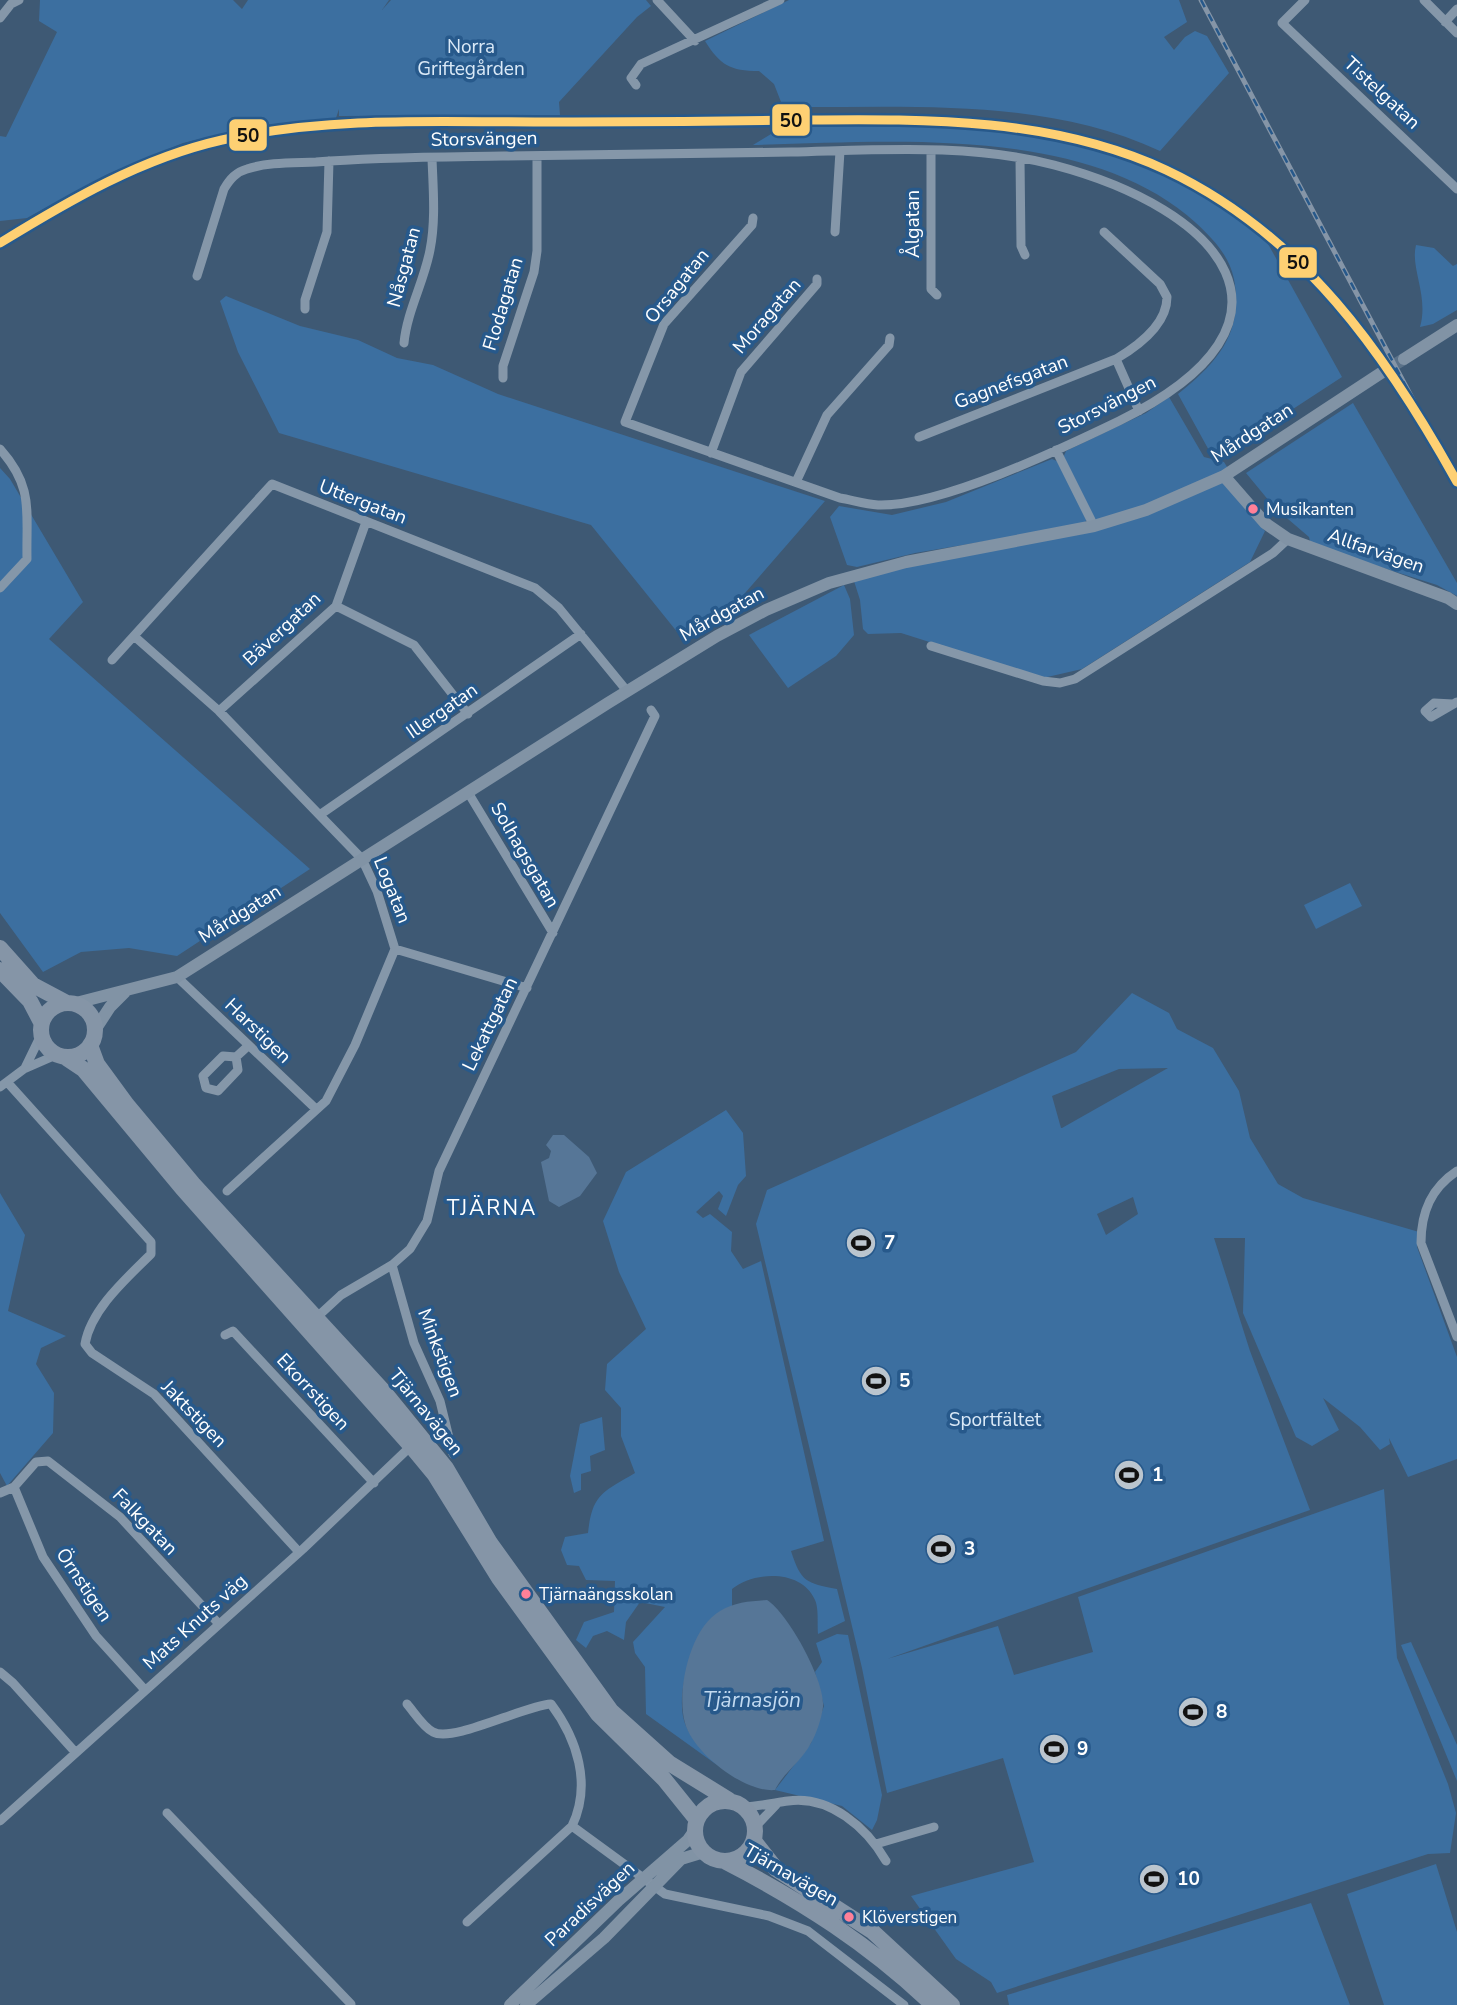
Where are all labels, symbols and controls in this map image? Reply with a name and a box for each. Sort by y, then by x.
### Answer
park label: Norra Griftegården [417,34,525,82]
street label: Tistelgatan [1338,51,1426,135]
line badge: 50 [771,103,811,137]
text: 50 [780,108,802,134]
line badge: 50 [228,118,268,152]
text: 50 [237,123,259,149]
street label: Storsvängen [430,125,538,153]
street label: Ålgatan [899,190,926,258]
street label: Nåsgatan [381,224,427,310]
street label: Orsagatan [639,243,715,329]
line badge: 50 [1278,246,1318,279]
text: 50 [1287,250,1309,276]
street label: Flodagatan [476,254,530,354]
street label: Moragatan [727,273,807,359]
street label: Gagnefsgatan [950,348,1072,416]
street label: Storsvängen [1053,369,1161,441]
street label: Mårdgatan [1206,397,1298,469]
street label: Uttergatan [315,473,411,531]
place label: Musikanten [1266,498,1354,521]
marker: Musikanten [1246,502,1260,516]
street label: Allfarvägen [1324,522,1428,580]
street label: Mårdgatan [675,580,769,648]
street label: Bävergatan [237,586,327,672]
street label: Illergatan [401,677,483,745]
street label: Solhagsgatan [484,798,566,912]
street label: Logatan [367,853,417,927]
street label: Mårdgatan [194,878,286,950]
street label: Lekattgatan [456,973,524,1075]
street label: Harstigen [219,993,297,1069]
district label: TJÄRNA [447,1194,537,1222]
sports icon: 7 [844,1226,878,1260]
place label: 7 [884,1230,895,1256]
street label: Minkstigen [411,1305,469,1401]
street label: Ekorrstigen [271,1348,355,1436]
street label: Tjärnavägen [383,1363,469,1461]
sports icon: 5 [859,1364,893,1398]
place label: 5 [899,1368,910,1394]
street label: Jaktstigen [155,1374,233,1453]
park label: Sportfältet [949,1407,1042,1433]
sports icon: 1 [1112,1458,1146,1492]
place label: 1 [1152,1462,1163,1488]
street label: Falkgatan [107,1483,183,1561]
sports icon: 3 [924,1532,958,1566]
place label: 3 [964,1536,975,1562]
street label: Örnstigen [50,1543,118,1627]
street label: Mats Knuts väg [137,1568,253,1676]
place label: Tjärnaängsskolan [539,1583,673,1606]
marker: Tjärnaängsskolan [519,1587,533,1601]
water label: Tjärnasjön [703,1686,801,1714]
sports icon: 8 [1176,1695,1210,1729]
place label: 8 [1216,1699,1227,1725]
sports icon: 9 [1037,1732,1071,1766]
place label: 9 [1077,1736,1088,1762]
street label: Tjärnavägen [739,1837,843,1913]
street label: Paradisvägen [539,1855,641,1953]
sports icon: 10 [1137,1862,1171,1896]
place label: 10 [1177,1866,1200,1892]
place label: Klöverstigen [862,1906,957,1929]
marker: Klöverstigen [842,1910,856,1924]

